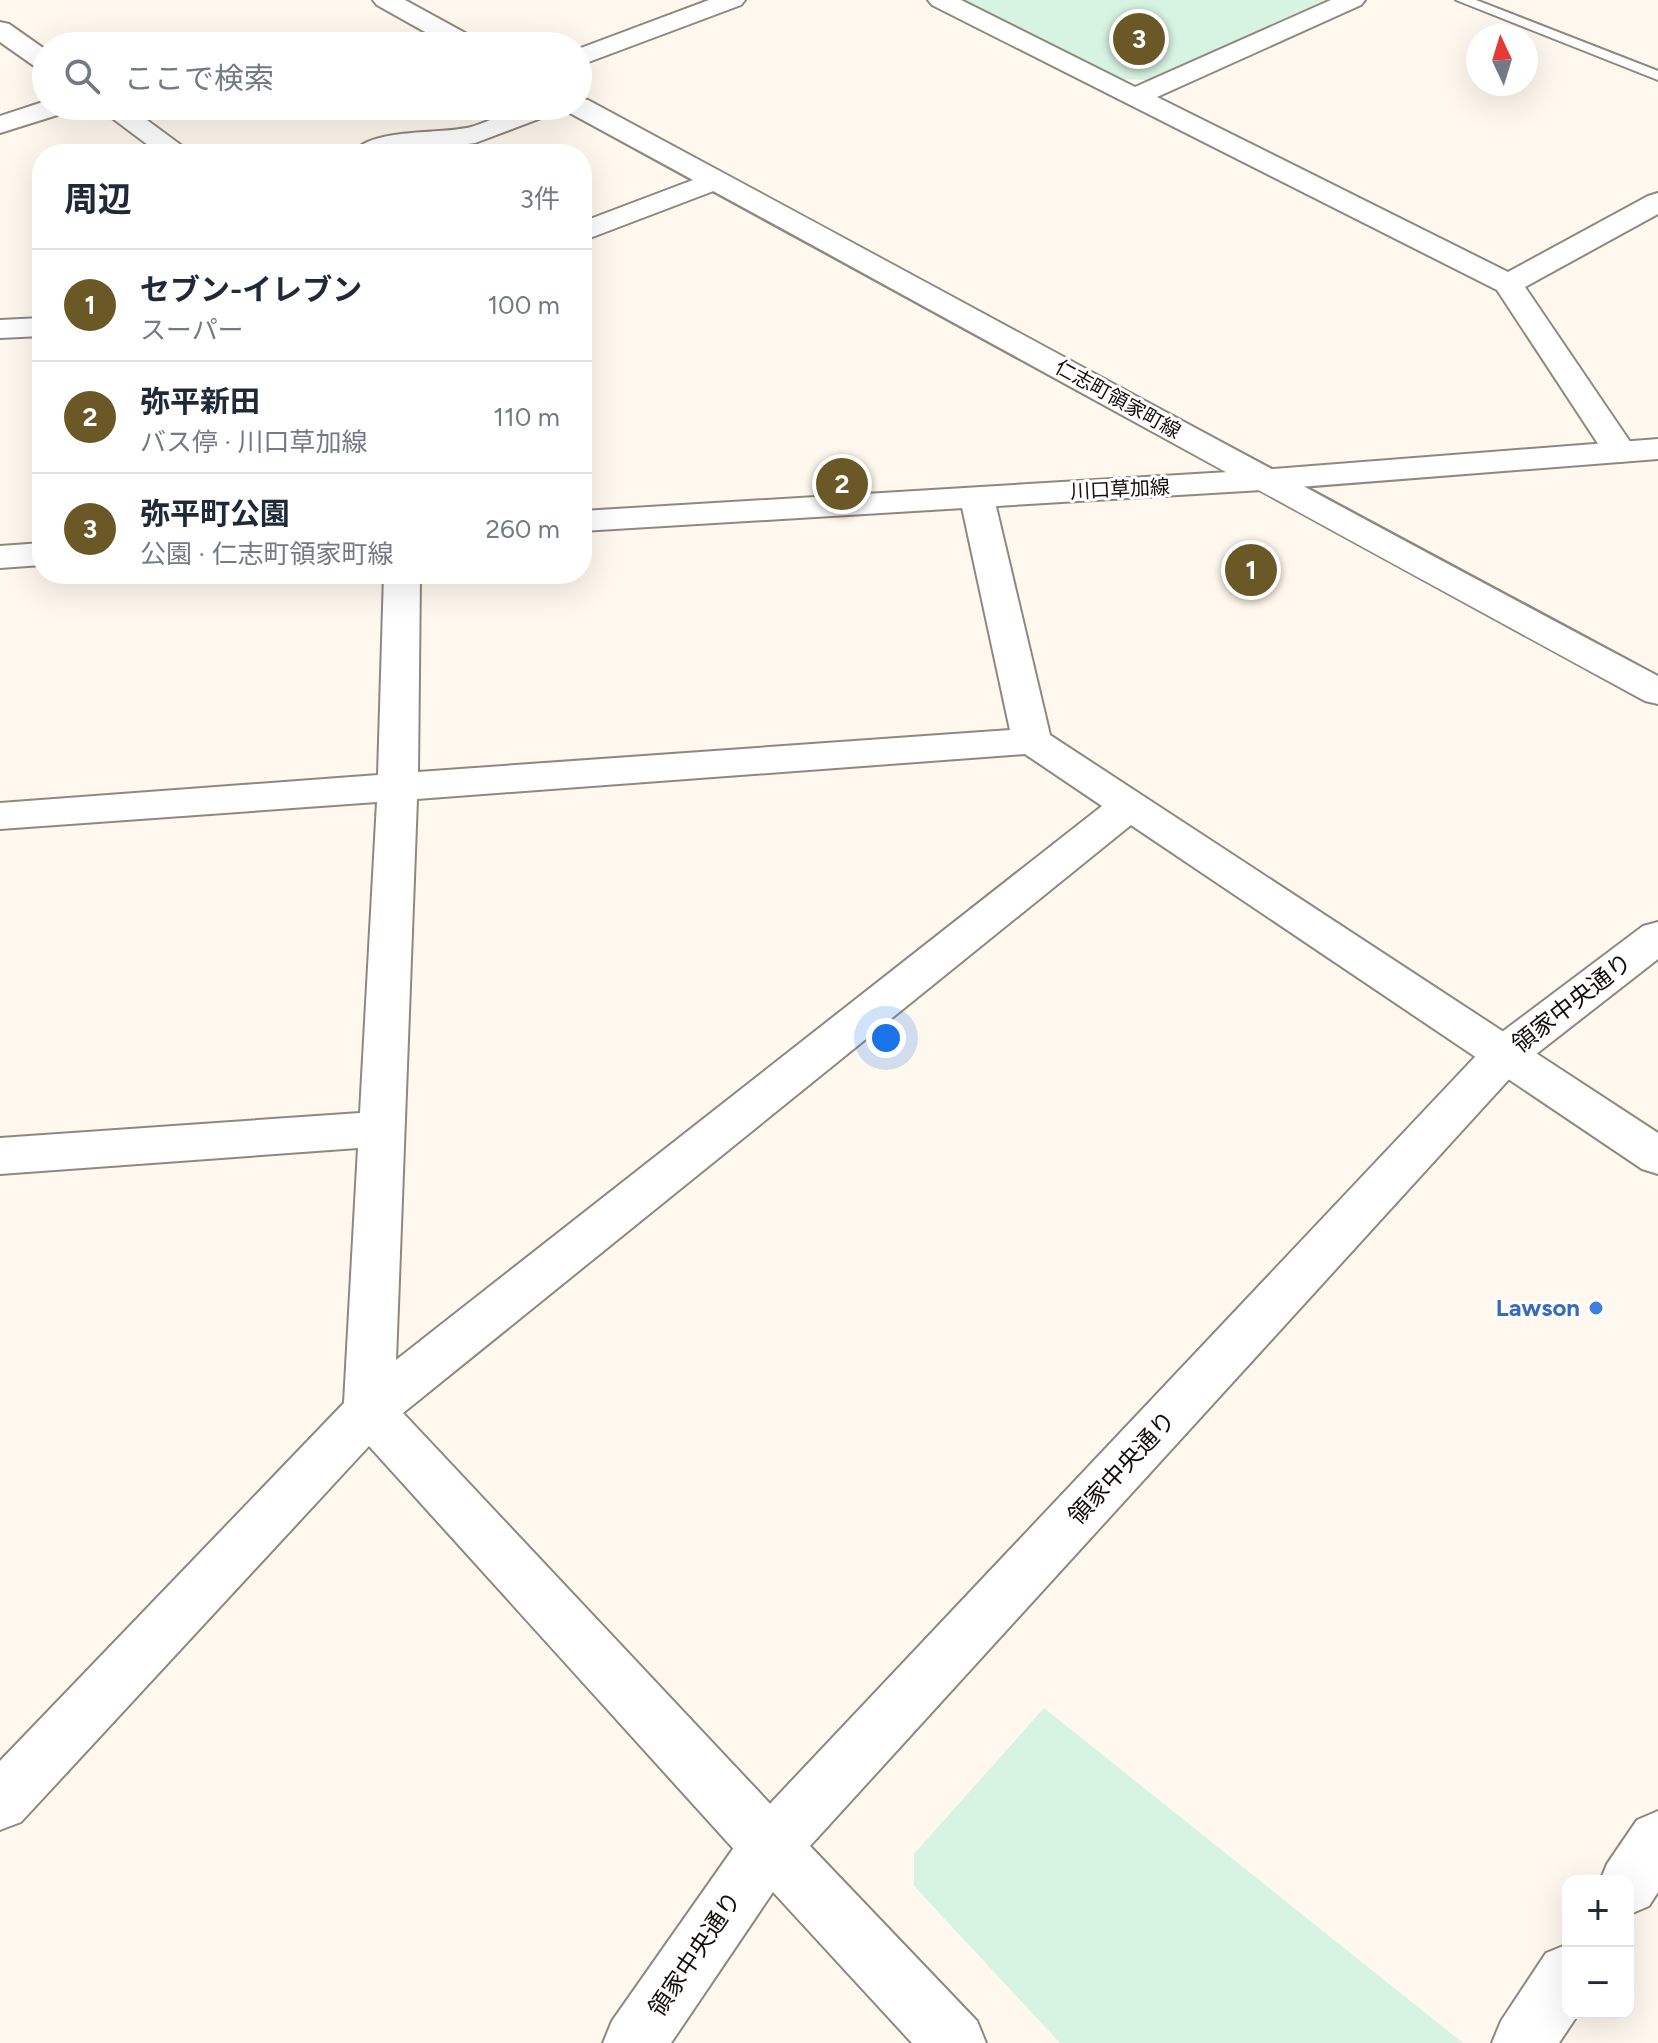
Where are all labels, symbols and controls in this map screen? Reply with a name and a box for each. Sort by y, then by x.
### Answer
pin: 3 [1113,9,1165,69]
north arrow [1466,24,1538,96]
search box [32,32,592,120]
icon: search [60,54,104,98]
text: ここで検索 [124,60,274,97]
text: 周辺 [64,179,132,220]
text: 3件 [520,183,560,215]
text: セブン-イレブン [140,271,362,308]
text: 1 [85,289,95,321]
text: 100 m [487,289,560,321]
text: スーパー [140,314,244,346]
street label: 仁志町領家町線 [1051,355,1185,443]
text: 弥平新田 [140,383,260,420]
text: 2 [82,401,98,433]
text: 110 m [493,401,560,433]
text: バス停 · 川口草加線 [140,426,367,458]
pin: 2 [816,454,868,514]
street label: 川口草加線 [1069,474,1171,504]
text: 弥平町公園 [140,495,290,532]
text: 3 [83,513,97,545]
text: 260 m [486,513,560,545]
text: 公園 · 仁志町領家町線 [140,538,393,570]
pin: 1 [1225,540,1277,600]
street label: 領家中央通り [1506,947,1637,1058]
your location [866,1018,906,1058]
place label: Lawson [1496,1293,1580,1322]
marker: Lawson [1587,1299,1605,1317]
street label: 領家中央通り [1062,1405,1181,1530]
map controls [1562,1875,1634,2019]
button: + [1562,1875,1634,1947]
street label: 領家中央通り [642,1886,747,2022]
button: − [1562,1947,1634,2019]

